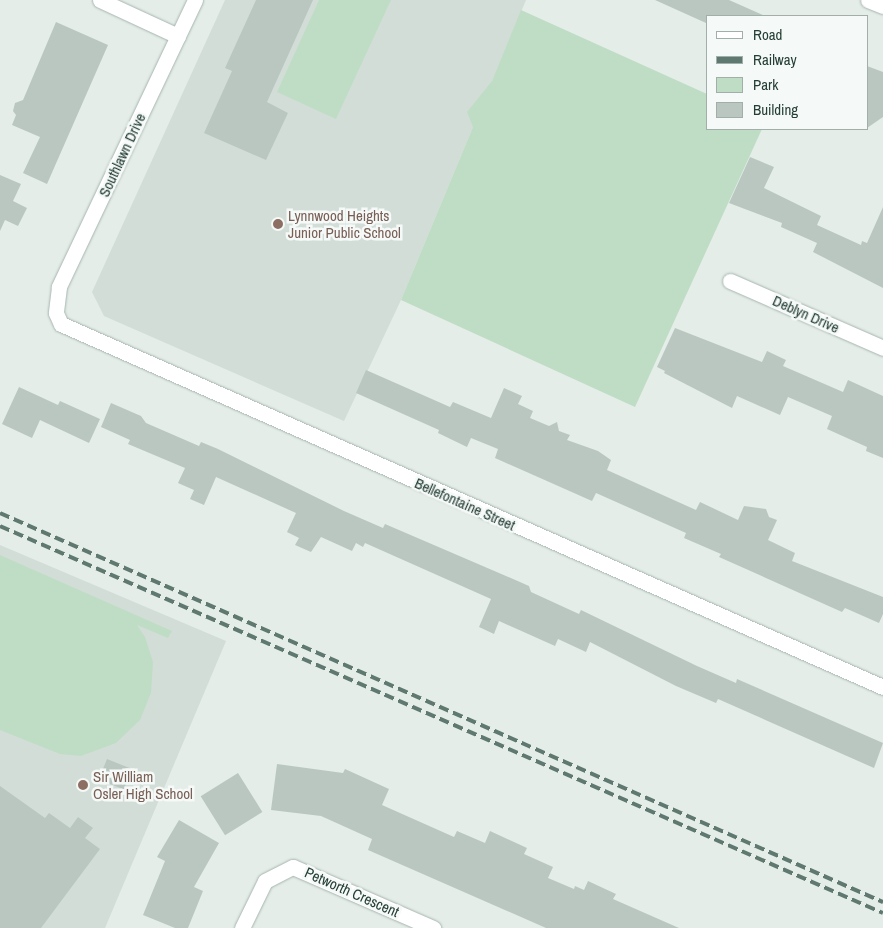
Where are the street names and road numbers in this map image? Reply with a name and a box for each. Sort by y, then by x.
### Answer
street label: Southlawn Drive [95,110,149,200]
street label: Deblyn Drive [770,291,842,337]
street label: Bellefontaine Street [412,474,518,534]
street label: Petworth Crescent [302,863,402,921]

